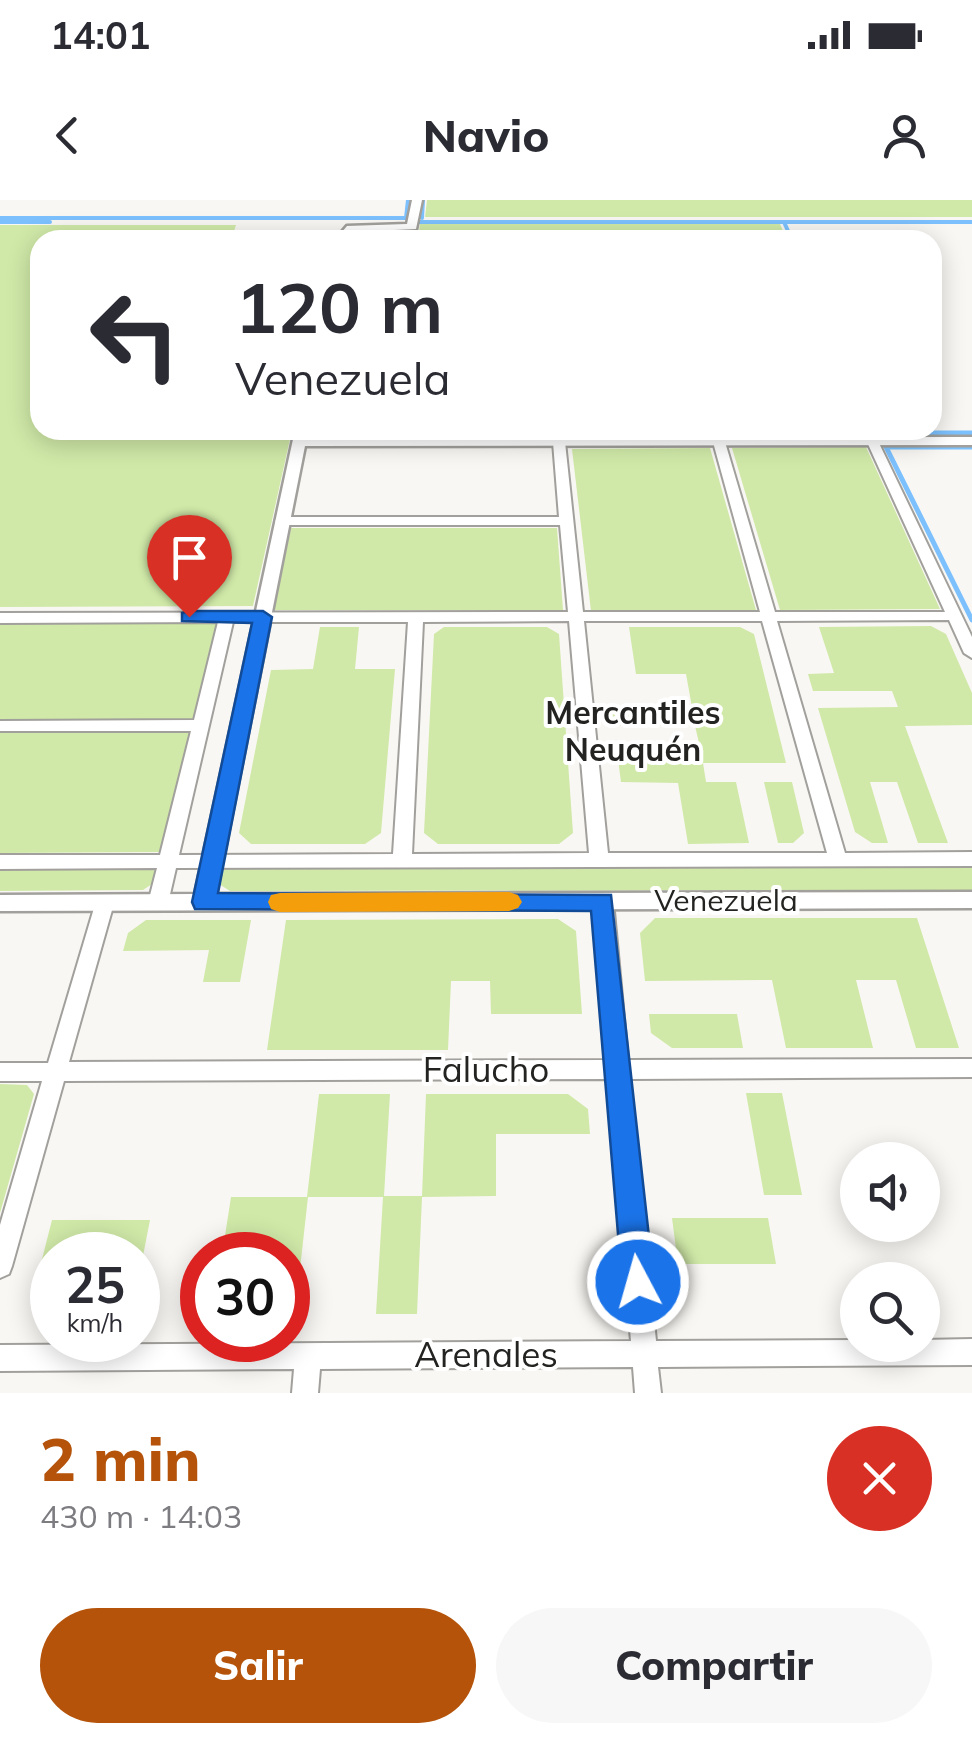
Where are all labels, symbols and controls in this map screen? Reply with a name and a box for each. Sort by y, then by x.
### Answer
text: 14:01 [50,11,151,59]
text: Navio [423,107,549,163]
icon: back [40,108,95,163]
icon: person [877,108,932,163]
text: 120 m [235,263,443,351]
icon: left [70,270,200,400]
text: Venezuela [235,350,451,406]
pin [147,515,232,618]
icon: arrive [162,530,217,585]
district label: Mercantiles Neuquén [545,692,721,769]
street label: Venezuela [654,881,798,919]
street label: Falucho [423,1047,549,1091]
map controls [840,1142,940,1362]
button: sound [840,1142,940,1242]
position arrow [586,1230,690,1334]
speed limit sign: 30 [180,1232,310,1362]
text: 25 [65,1253,125,1316]
button: search [840,1262,940,1362]
text: km/h [67,1307,123,1338]
street label: Arenales [414,1332,558,1376]
text: 2 min [40,1421,201,1496]
button: close [827,1426,932,1531]
text: 430 m · 14:03 [40,1496,242,1536]
button: Salir [40,1608,476,1723]
button: Compartir [496,1608,932,1723]

